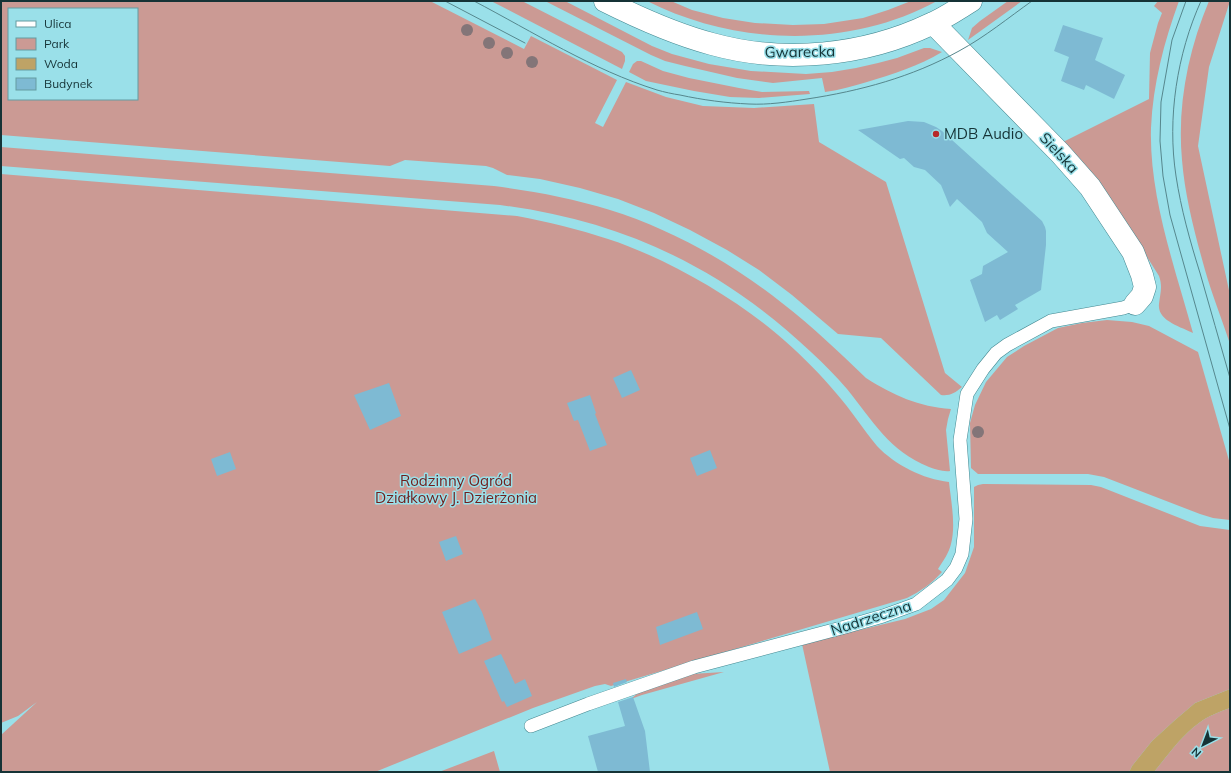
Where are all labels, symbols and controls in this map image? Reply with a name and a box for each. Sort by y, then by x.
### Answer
legend [8,8,138,100]
text: Ulica [44,16,72,31]
text: Park [44,36,70,51]
street label: Gwarecka [765,41,835,62]
text: Woda [44,56,78,71]
text: Budynek [44,76,93,91]
place label: MDB Audio [944,124,1023,143]
street label: Sielska [1036,128,1083,177]
marker: MDB Audio [931,129,941,139]
park label: Rodzinny Ogród Działkowy J. Dzierżonia [375,471,537,507]
street label: Nadrzeczna [828,596,913,639]
north arrow [1183,725,1223,765]
text: N [1189,744,1204,760]

